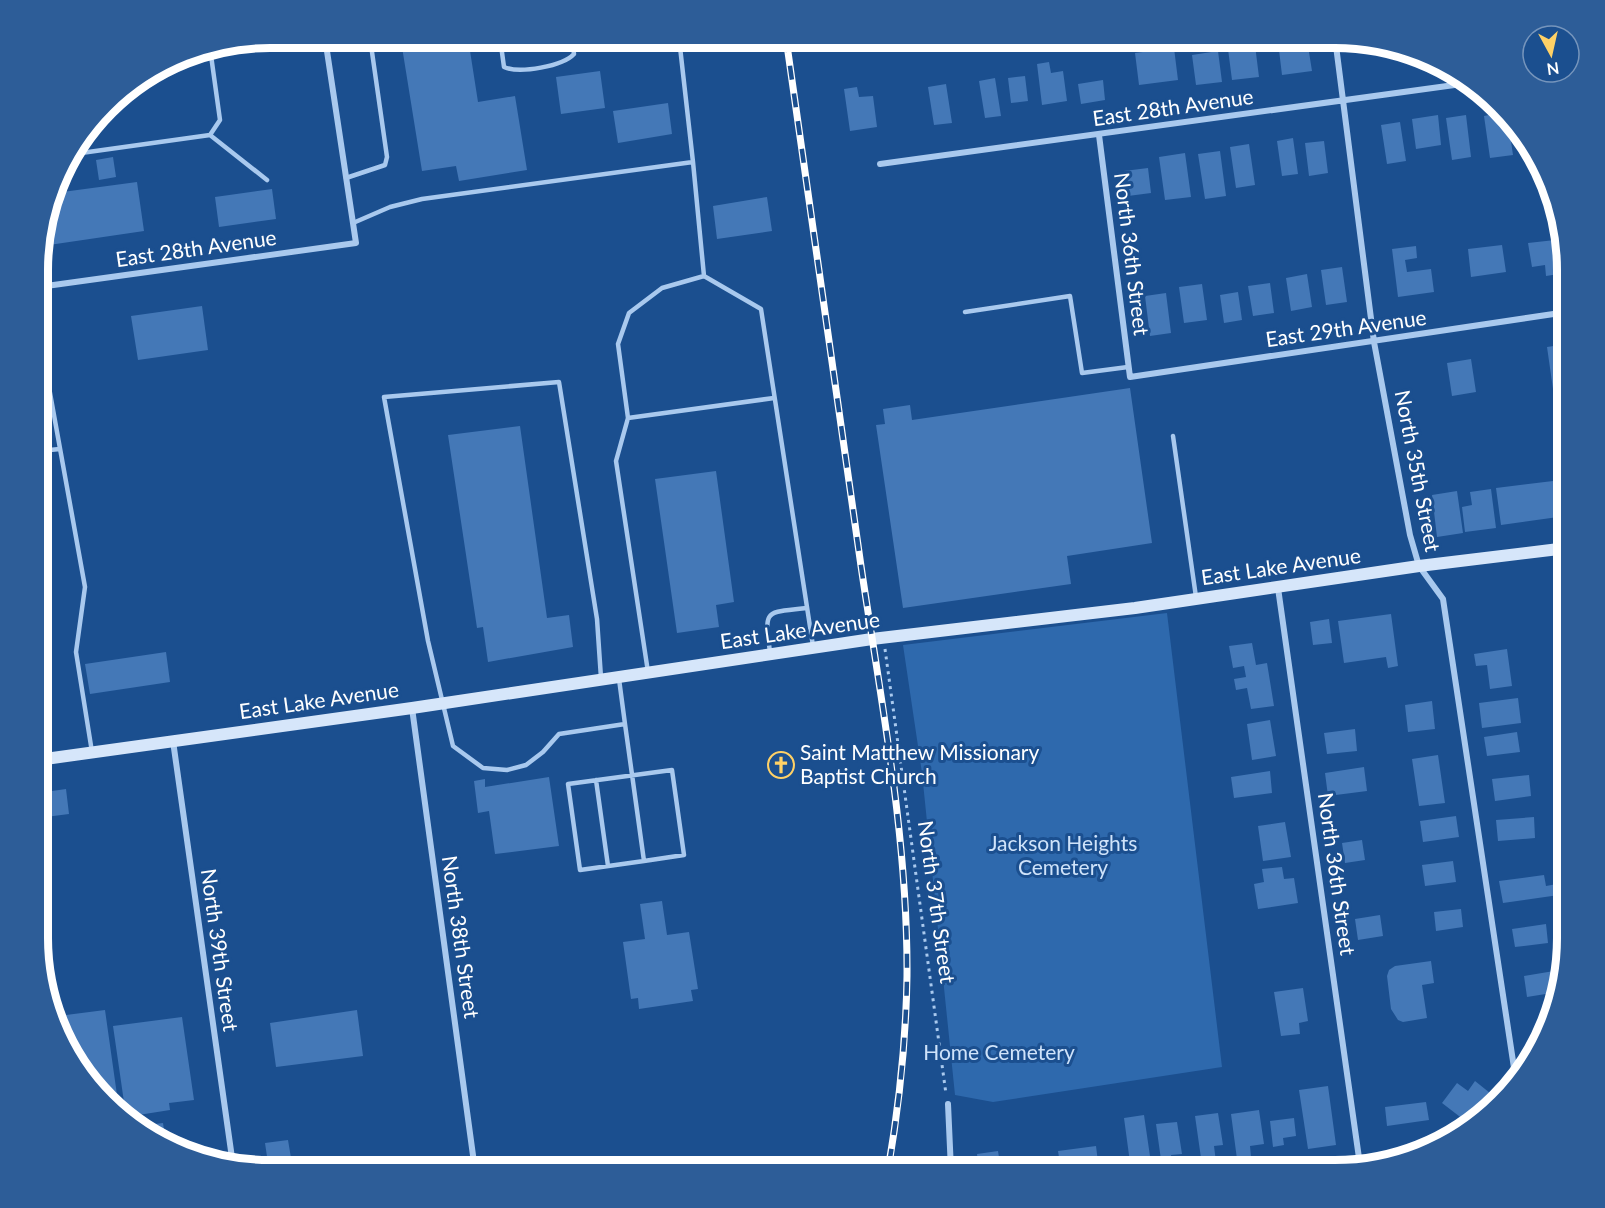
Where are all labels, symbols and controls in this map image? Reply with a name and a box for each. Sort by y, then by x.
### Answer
north arrow [1521,24,1581,84]
text: N [1546,59,1561,80]
street label: East 28th Avenue [1091,83,1255,130]
street label: North 36th Street [1110,171,1155,337]
street label: East 28th Avenue [114,224,278,271]
street label: East 29th Avenue [1264,304,1428,351]
street label: North 35th Street [1391,388,1446,554]
street label: East Lake Avenue [1199,542,1362,589]
street label: East Lake Avenue [718,606,881,653]
street label: East Lake Avenue [237,676,400,723]
place label: Saint Matthew Missionary Baptist Church [800,739,1039,788]
church icon: Saint Matthew Missionary Baptist Church [766,750,796,780]
street label: North 36th Street [1314,791,1361,957]
street label: North 37th Street [914,819,961,985]
park label: Jackson Heights Cemetery [989,830,1137,879]
street label: North 38th Street [438,854,485,1020]
street label: North 39th Street [197,867,244,1033]
park label: Home Cemetery [923,1039,1075,1064]

